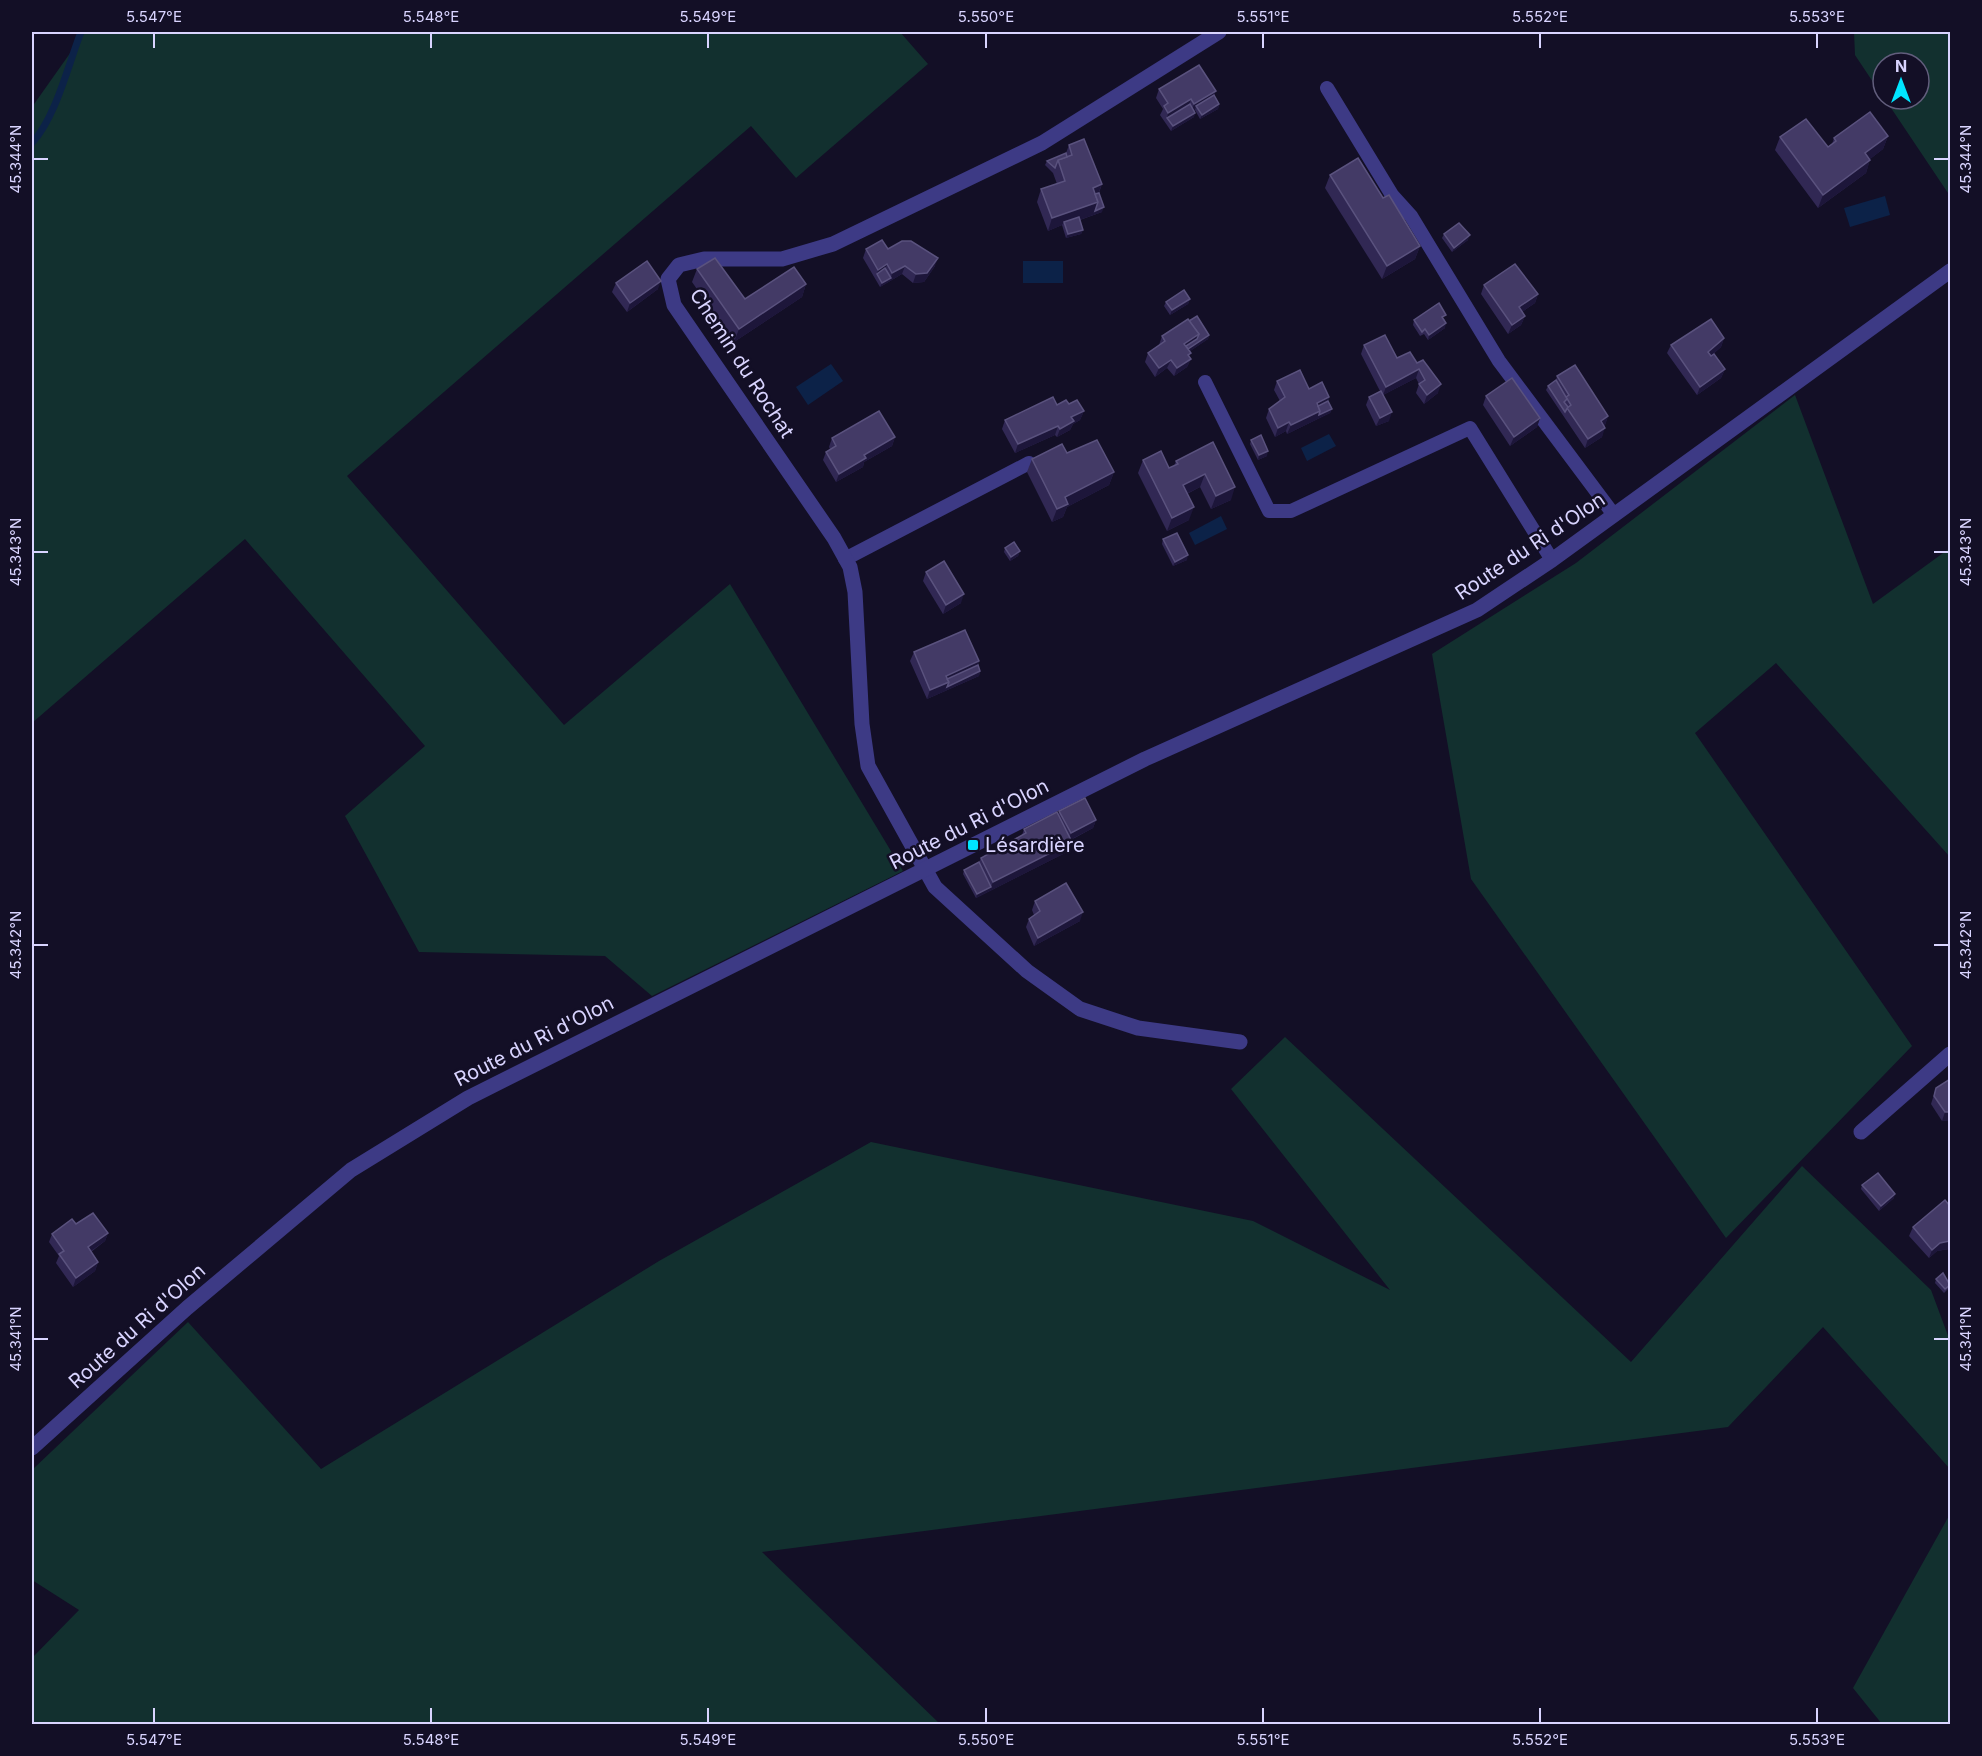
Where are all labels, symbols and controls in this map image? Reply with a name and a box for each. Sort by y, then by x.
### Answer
text: 5.547°E [126,7,182,26]
text: 5.548°E [403,7,459,26]
text: 5.549°E [680,7,736,26]
text: 5.550°E [958,7,1014,26]
text: 5.551°E [1236,7,1290,26]
text: 5.552°E [1512,7,1568,26]
text: 5.553°E [1789,7,1845,26]
north arrow [1871,51,1931,111]
text: N [1895,56,1907,76]
text: 45.344°N [6,125,25,193]
text: 45.344°N [1956,125,1975,193]
street label: Chemin du Rochat [685,284,799,443]
street label: Route du Ri d'Olon [1451,487,1609,605]
text: 45.343°N [6,518,25,586]
text: 45.343°N [1956,518,1975,586]
street label: Route du Ri d'Olon [885,774,1053,874]
place label: Lésardière [985,833,1085,857]
marker: Lésardière [966,838,980,852]
text: 45.342°N [6,911,25,979]
text: 45.342°N [1956,911,1975,979]
street label: Route du Ri d'Olon [450,991,618,1091]
street label: Route du Ri d'Olon [64,1258,210,1394]
text: 45.341°N [6,1306,25,1372]
text: 45.341°N [1956,1306,1975,1372]
text: 5.547°E [126,1730,182,1749]
text: 5.548°E [403,1730,459,1749]
text: 5.549°E [680,1730,736,1749]
text: 5.550°E [958,1730,1014,1749]
text: 5.551°E [1236,1730,1290,1749]
text: 5.552°E [1512,1730,1568,1749]
text: 5.553°E [1789,1730,1845,1749]

